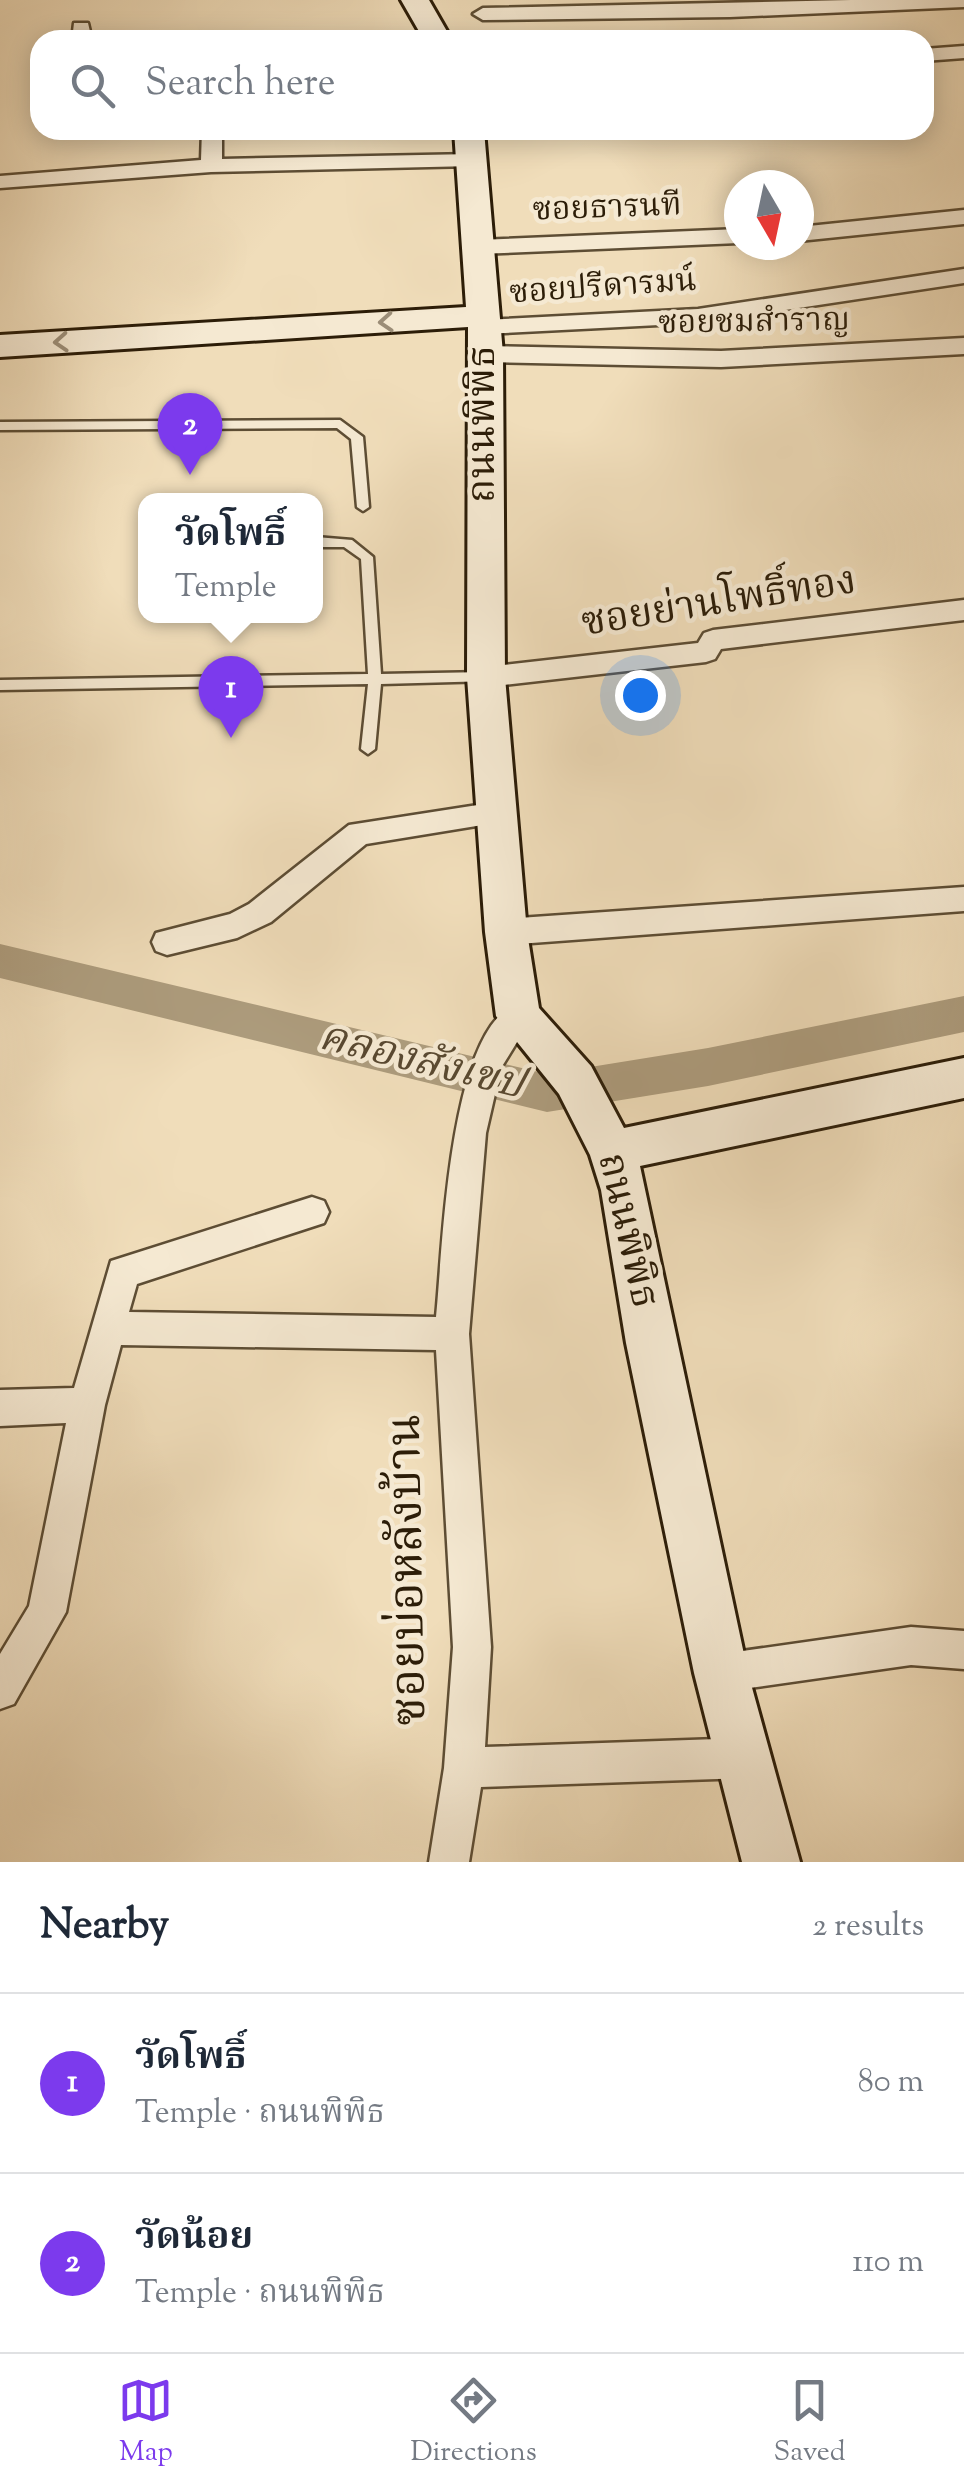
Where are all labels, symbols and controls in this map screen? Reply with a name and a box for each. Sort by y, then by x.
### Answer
search box [30,30,934,140]
icon: search [65,58,120,113]
text: Search here [145,58,336,112]
north arrow [724,170,814,260]
street label: ซอยธารนที [532,183,682,235]
street label: ซอยปรีดารมน์ [508,259,698,317]
street label: ซอยชมสำราญ [658,298,850,348]
one-way arrow [377,310,393,332]
one-way arrow [53,331,69,352]
street label: ถนนพิพิธ [456,345,513,503]
pin: 2 [158,392,222,475]
popup [138,493,323,623]
text: วัดโพธิ์ [175,509,286,563]
street label: ซอยย่านโพธิ์ทอง [577,550,861,654]
text: Temple [175,565,277,611]
pin: 1 [198,656,264,738]
your location [615,670,666,721]
water label: คลองสังเขป [312,1009,534,1118]
street label: ถนนพิพิธ [580,1148,672,1314]
street label: ซอยบ่อหลังบ้าน [373,1413,447,1727]
text: Nearby [40,1897,169,1957]
text: 2 results [812,1904,924,1950]
text: วัดโพธิ์ [135,2032,247,2086]
text: 1 [67,2060,78,2106]
text: 80 m [858,2060,924,2106]
text: Temple · ถนนพิพิธ [135,2091,385,2137]
text: วัดน้อย [135,2212,253,2266]
text: 2 [65,2240,80,2286]
text: 110 m [852,2240,924,2286]
text: Temple · ถนนพิพิธ [135,2271,385,2317]
tab: Map [118,2373,173,2473]
tab: Directions [410,2373,537,2473]
tab: Saved [774,2373,846,2473]

